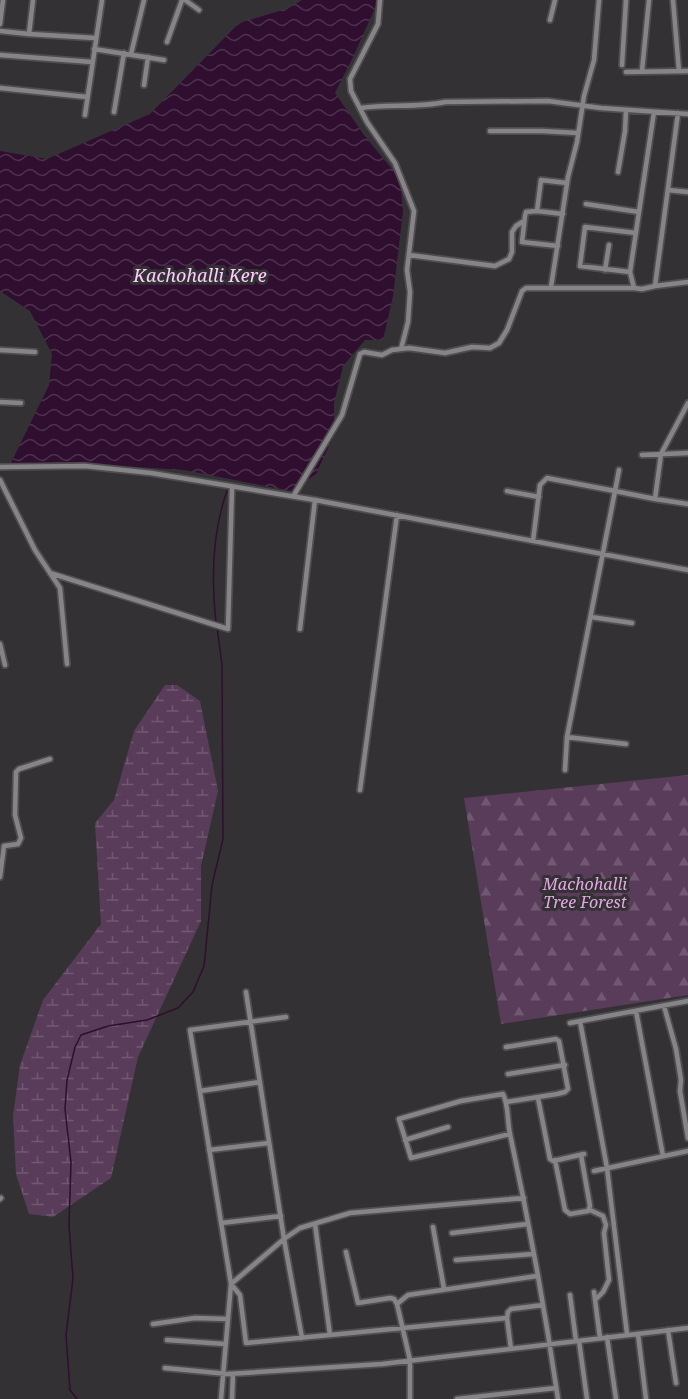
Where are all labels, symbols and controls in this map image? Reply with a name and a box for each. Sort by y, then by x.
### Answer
water label: Kachohalli Kere [132,263,267,287]
park label: Machohalli Tree Forest [542,873,627,913]

